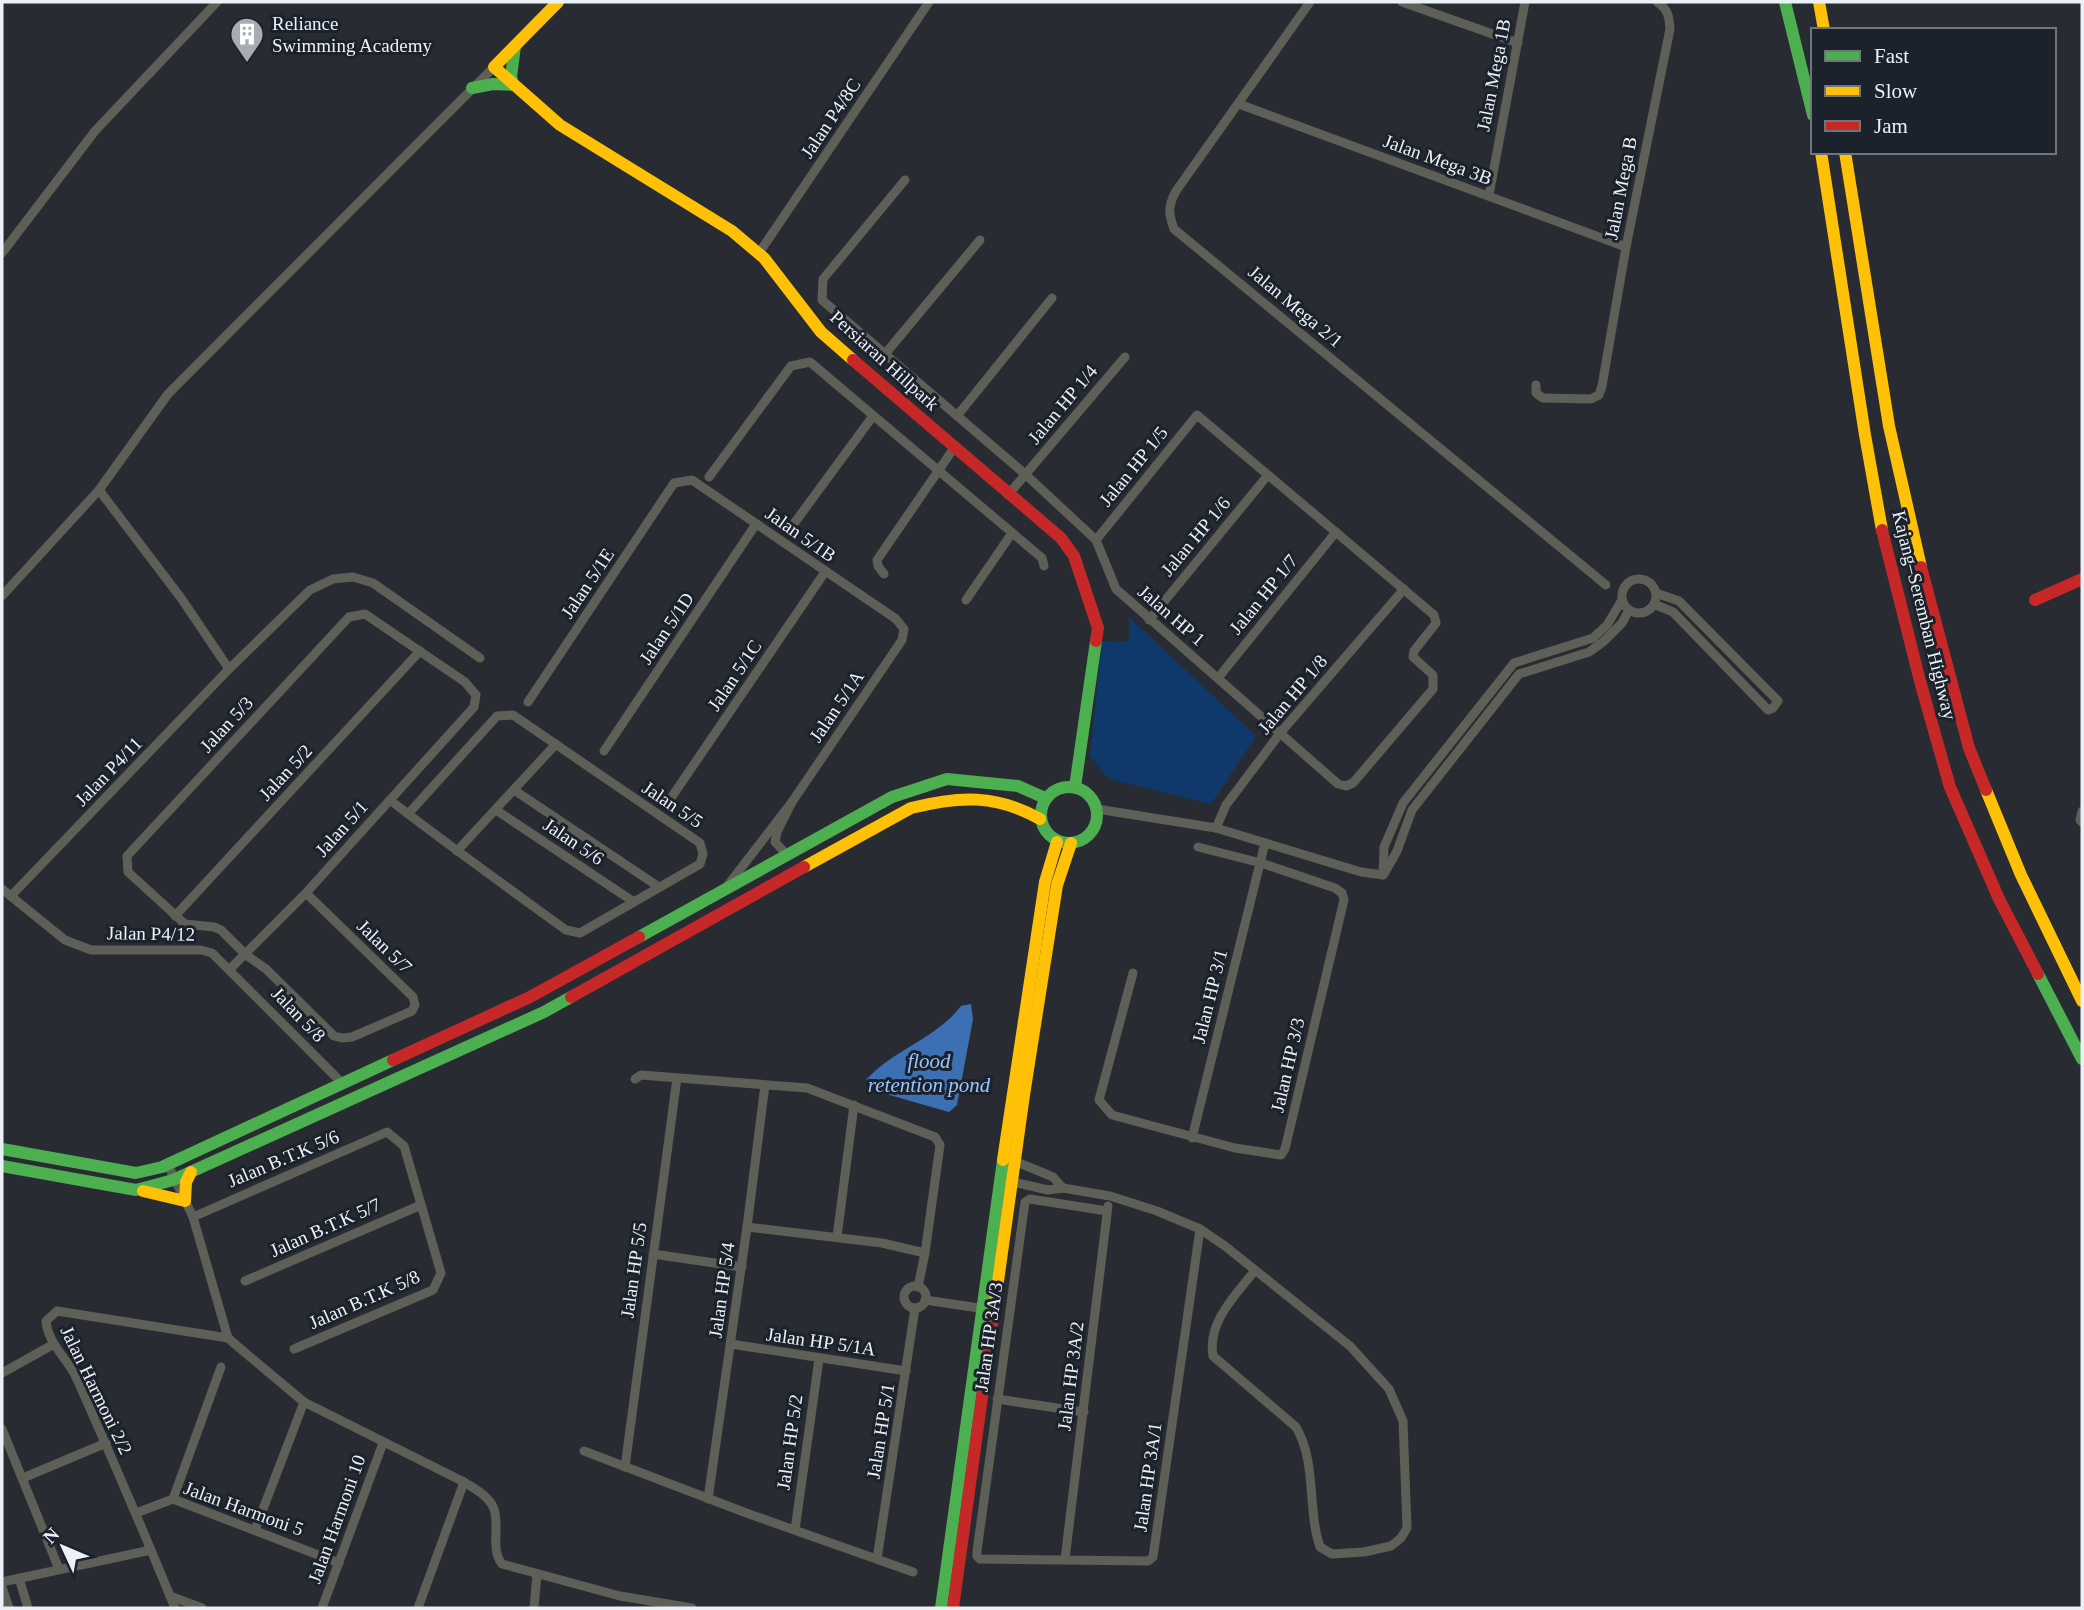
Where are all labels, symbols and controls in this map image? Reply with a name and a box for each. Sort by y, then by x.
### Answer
place label: Reliance Swimming Academy [272,13,432,56]
building icon: Reliance Swimming Academy [228,15,266,64]
street label: Jalan Mega 1B [1472,17,1515,133]
legend [1811,28,2056,154]
text: Fast [1874,44,1909,68]
street label: Jalan P4/8C [796,75,865,162]
text: Slow [1874,79,1918,103]
text: Jam [1874,114,1908,138]
street label: Jalan Mega 3B [1381,130,1495,189]
street label: Jalan Mega B [1600,135,1641,241]
street label: Jalan Mega 2/1 [1244,261,1347,352]
street label: Persiaran Hillpark [826,306,944,415]
street label: Jalan HP 1/4 [1023,360,1102,448]
street label: Jalan HP 1/5 [1095,422,1172,510]
street label: Jalan HP 1/6 [1156,493,1234,580]
street label: Jalan 5/1B [762,503,840,566]
street label: Kajang–Seremban Highway [1888,508,1961,722]
street label: Jalan 5/1E [556,544,618,622]
street label: Jalan HP 1/7 [1225,550,1302,638]
street label: Jalan HP 1 [1134,581,1209,650]
street label: Jalan 5/1D [635,589,698,668]
street label: Jalan 5/1C [703,636,766,715]
street label: Jalan HP 1/8 [1253,651,1331,738]
street label: Jalan 5/1A [805,666,868,746]
street label: Jalan 5/3 [195,692,257,756]
street label: Jalan P4/11 [70,733,146,810]
street label: Jalan 5/2 [254,740,316,804]
street label: Jalan 5/5 [639,777,707,832]
street label: Jalan 5/1 [311,796,372,861]
street label: Jalan 5/6 [540,814,608,869]
street label: Jalan 5/7 [353,915,416,978]
street label: Jalan P4/12 [107,922,195,945]
street label: Jalan HP 3/1 [1188,947,1231,1045]
street label: Jalan 5/8 [267,983,330,1046]
street label: Jalan HP 3/3 [1266,1016,1309,1114]
water label: flood retention pond [868,1049,991,1097]
street label: Jalan B.T.K 5/6 [224,1126,342,1191]
street label: Jalan B.T.K 5/7 [267,1194,384,1261]
street label: Jalan HP 5/5 [616,1221,651,1319]
street label: Jalan HP 5/4 [704,1240,739,1339]
street label: Jalan B.T.K 5/8 [306,1266,423,1333]
street label: Jalan HP 3A/3 [970,1281,1007,1393]
street label: Jalan HP 3A/2 [1053,1320,1088,1432]
street label: Jalan Harmoni 2/2 [56,1323,137,1458]
street label: Jalan HP 5/1A [765,1323,877,1360]
street label: Jalan HP 5/1 [863,1382,898,1480]
street label: Jalan HP 5/2 [772,1393,807,1491]
street label: Jalan HP 3A/1 [1129,1421,1166,1533]
street label: Jalan Harmoni 10 [304,1452,369,1586]
street label: Jalan Harmoni 5 [181,1477,306,1540]
north arrow [28,1512,98,1582]
text: N [39,1523,64,1548]

